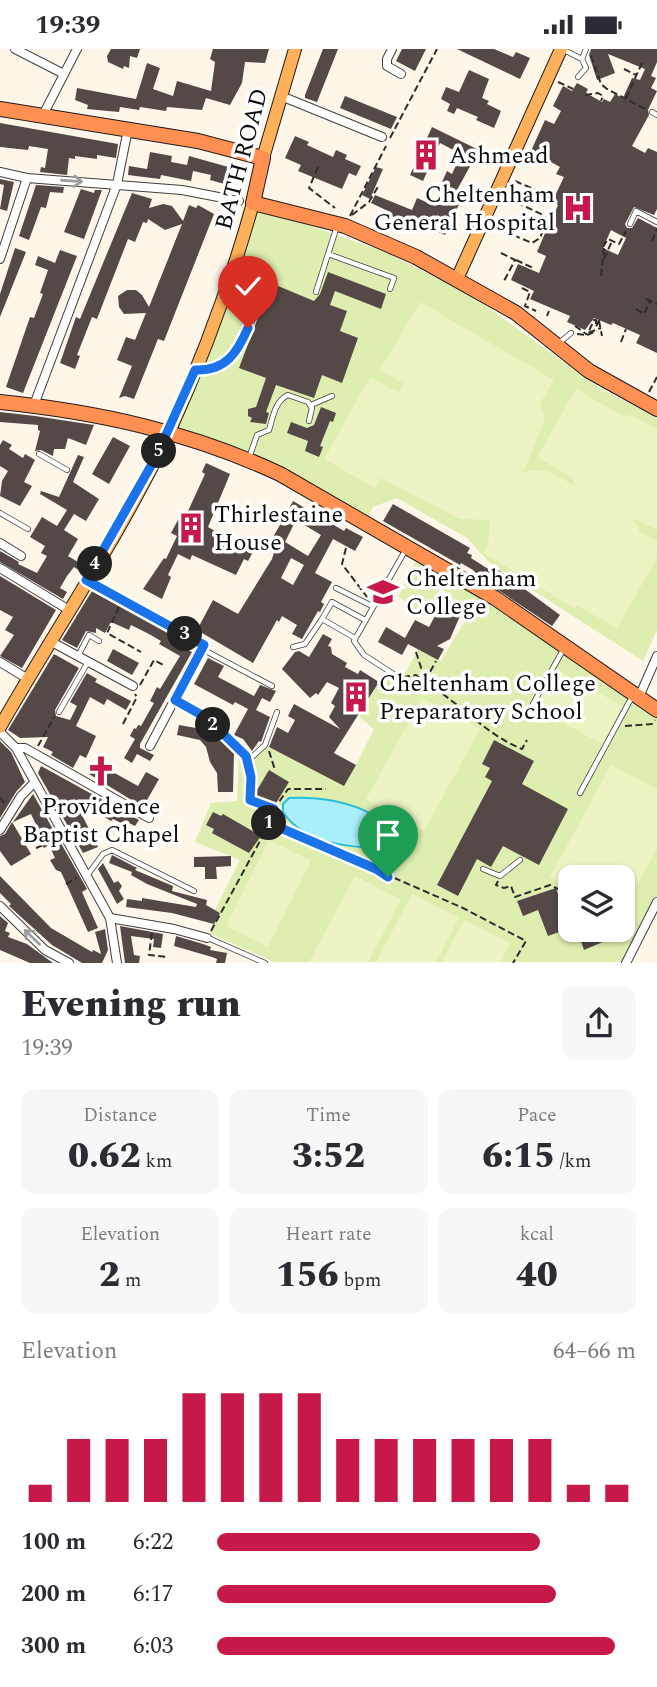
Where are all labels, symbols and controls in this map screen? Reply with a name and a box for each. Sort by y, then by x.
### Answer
text: 19:39 [35,5,100,45]
street label: BATH ROAD [206,84,278,234]
building icon: Ashmead [409,138,443,172]
place label: Ashmead [449,138,549,174]
one-way arrow [60,175,83,188]
place label: Cheltenham General Hospital [374,177,555,241]
hospital icon: Cheltenham General Hospital [561,191,595,225]
pin [218,256,278,328]
icon: check [229,267,267,305]
pin: 5 [142,433,176,469]
text: 5 [153,436,164,465]
place label: Thirlestaine House [214,497,343,561]
building icon: Thirlestaine House [174,511,208,545]
pin: 4 [78,547,112,581]
text: 4 [89,549,100,578]
place label: Cheltenham College [406,561,536,625]
school or university icon: Cheltenham College [366,575,400,609]
pin: 3 [168,617,202,651]
text: 3 [179,619,190,648]
place label: Cheltenham College Preparatory School [379,666,596,730]
building icon: Cheltenham College Preparatory School [339,680,373,714]
pin: 2 [196,707,230,743]
text: 2 [207,710,218,739]
church icon: Providence Baptist Chapel [84,754,118,788]
place label: Providence Baptist Chapel [22,789,180,853]
pin: 1 [252,805,286,841]
pin [358,805,418,877]
text: 1 [263,808,274,837]
icon: arrive [369,816,407,854]
map controls [558,865,635,942]
button: layers [558,865,635,942]
one-way arrow [24,929,41,946]
text: Evening run [21,976,241,1034]
button: share [562,986,636,1060]
text: 19:39 [21,1031,73,1066]
text: Distance [83,1101,157,1130]
text: Time [306,1101,351,1130]
text: Pace [517,1101,556,1130]
text: 0.62 [68,1130,141,1183]
text: 3:52 [292,1130,365,1183]
text: 6:15 [482,1130,555,1183]
text: km [141,1147,172,1176]
text: /km [555,1147,591,1176]
text: Elevation [80,1220,160,1249]
text: Heart rate [286,1220,371,1249]
text: kcal [520,1220,554,1249]
text: 2 [99,1249,120,1302]
text: 156 [276,1249,339,1302]
text: 40 [516,1249,558,1302]
text: m [120,1266,141,1295]
text: bpm [339,1266,381,1295]
text: Elevation [21,1334,117,1369]
text: 64–66 m [553,1334,636,1369]
text: 100 m [21,1525,86,1560]
text: 6:22 [133,1525,173,1560]
text: 200 m [21,1577,86,1612]
text: 6:17 [133,1577,173,1612]
text: 300 m [21,1629,86,1664]
text: 6:03 [133,1629,173,1664]

